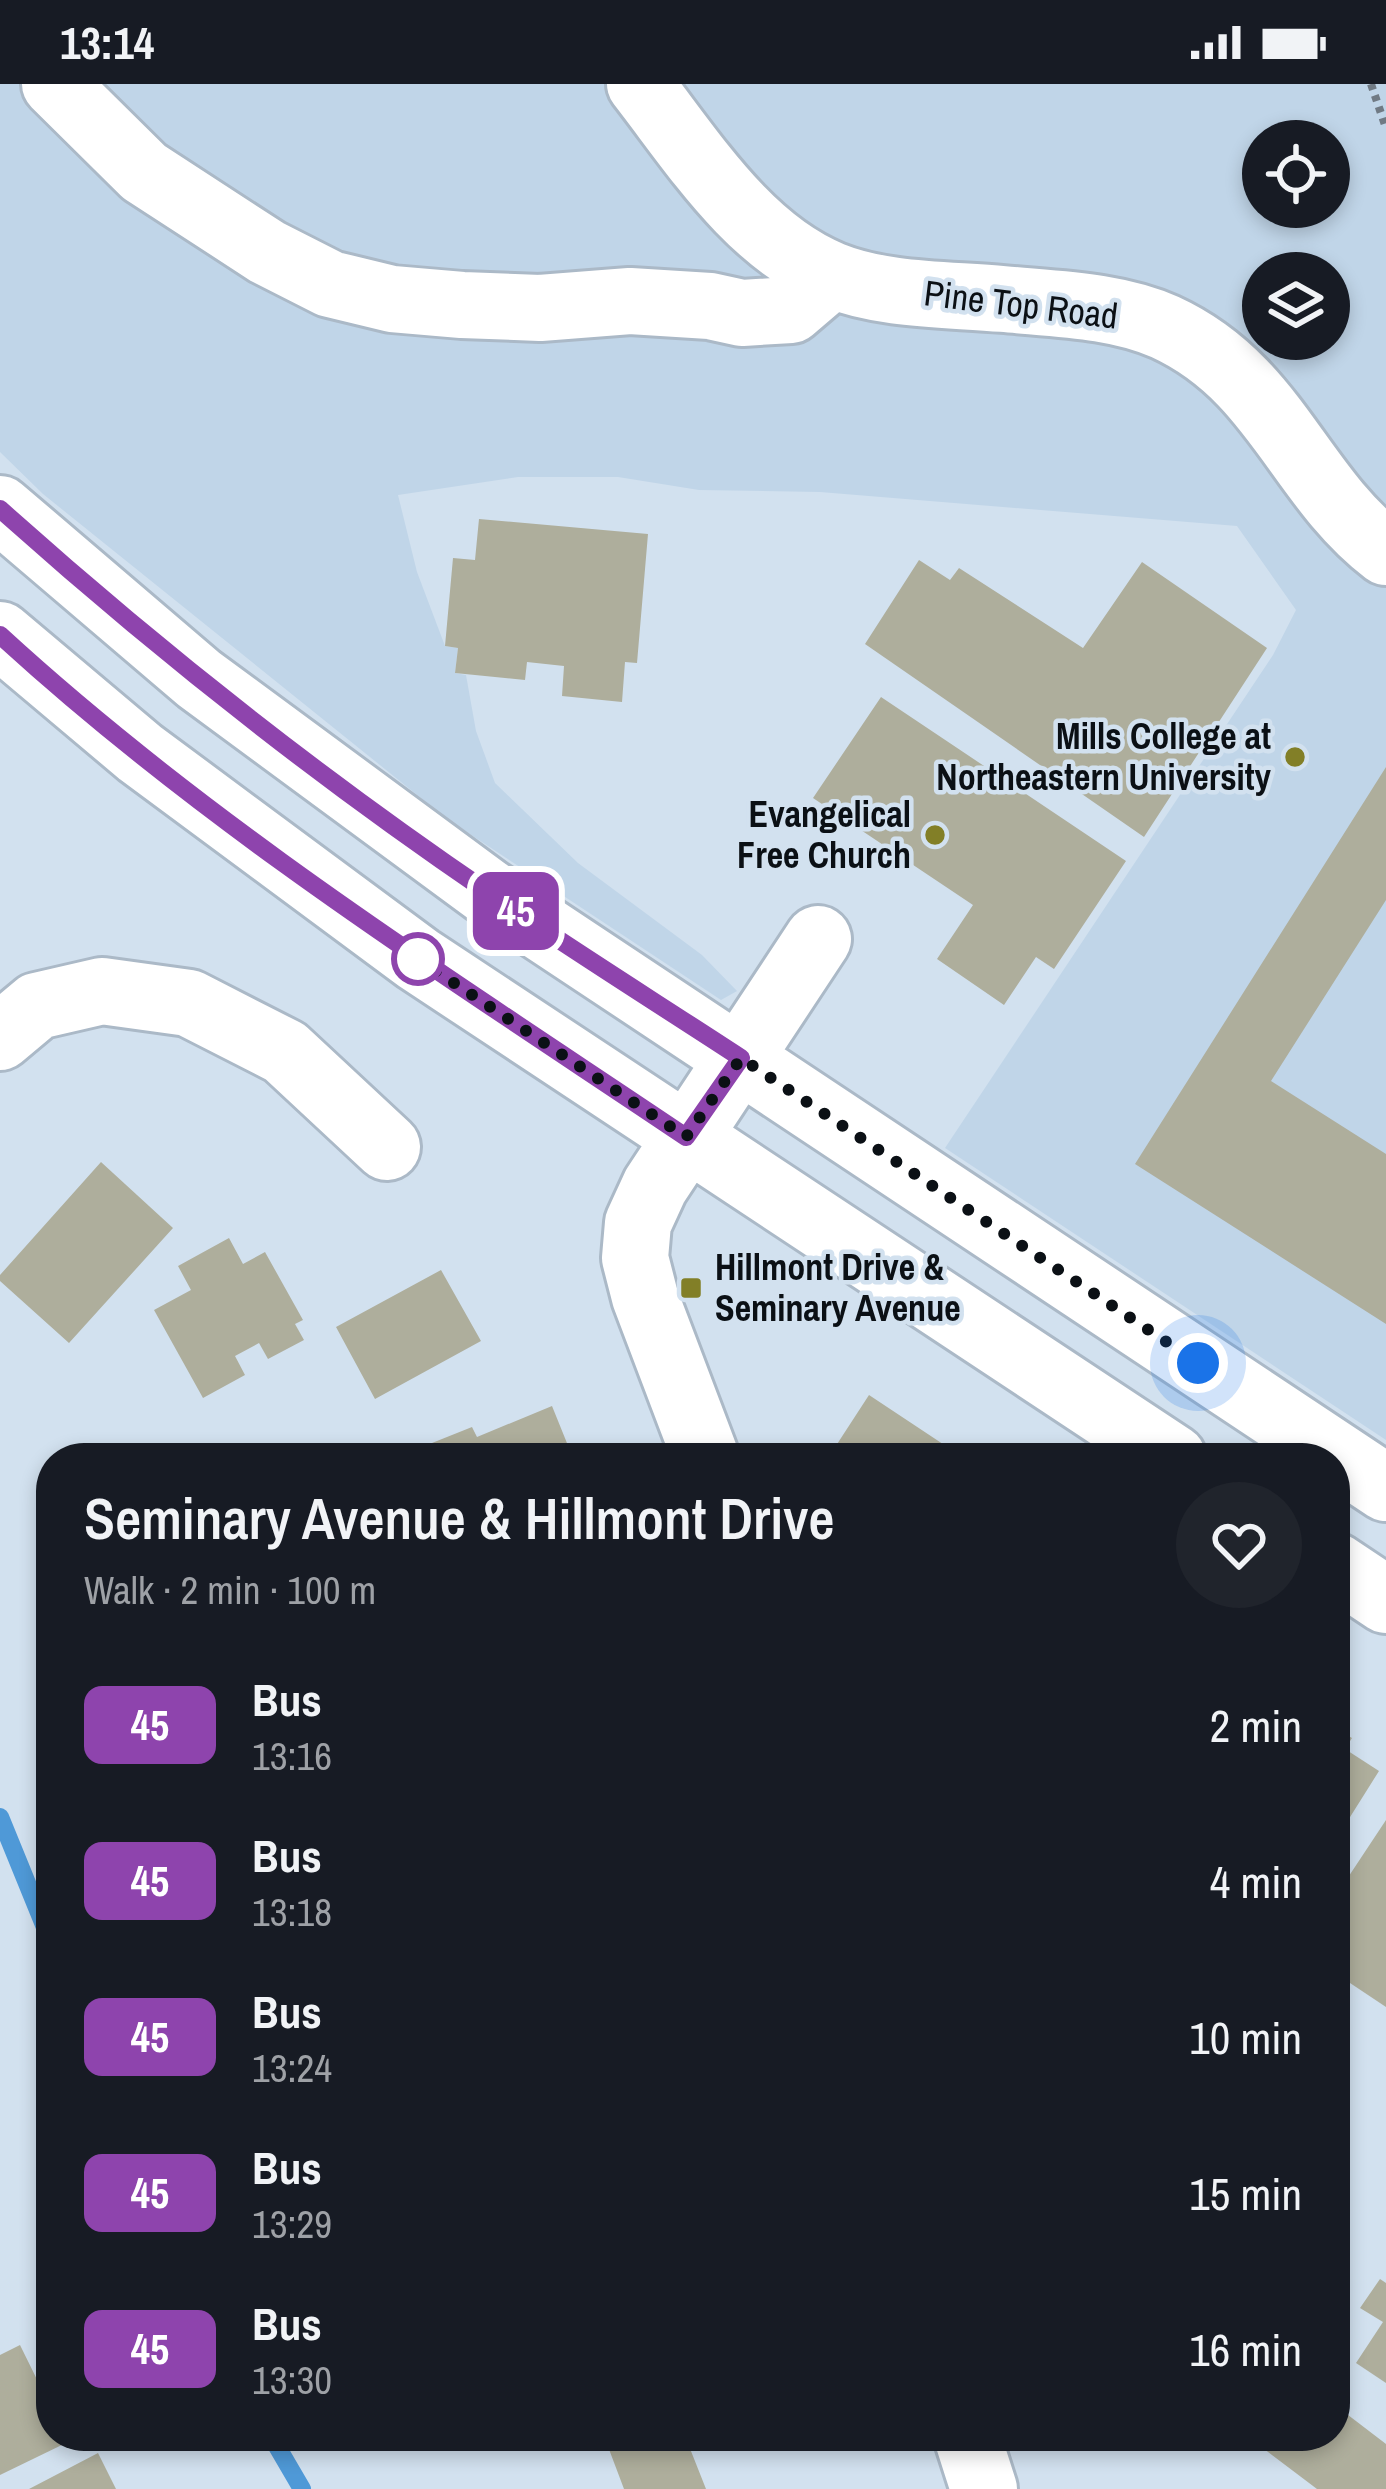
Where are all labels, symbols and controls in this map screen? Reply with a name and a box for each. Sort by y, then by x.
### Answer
text: 13:14 [60,12,154,73]
map controls [1242,120,1350,360]
button: locate [1242,120,1350,228]
button: layers [1242,252,1350,360]
street label: Pine Top Road [921,268,1121,340]
place label: Mills College at Northeastern University [936,712,1272,801]
marker: Mills College at Northeastern University [1282,744,1308,770]
place label: Evangelical Free Church [737,790,911,879]
marker: Evangelical Free Church [922,822,948,848]
line badge: 45 [462,872,570,950]
text: 45 [497,883,535,939]
unlabelled marker [393,934,443,984]
place label: Hillmont Drive & Seminary Avenue [715,1243,961,1332]
marker: Hillmont Drive & Seminary Avenue [678,1275,704,1301]
your location [1168,1333,1228,1393]
text: Seminary Avenue & Hillmont Drive [84,1480,834,1557]
button: heart [1176,1482,1302,1608]
text: Walk · 2 min · 100 m [84,1564,376,1616]
text: Bus [252,1669,322,1730]
text: 2 min [1210,1695,1302,1756]
text: 45 [131,1697,169,1753]
text: 13:16 [252,1730,332,1782]
text: Bus [252,1825,322,1886]
text: 4 min [1210,1851,1302,1912]
text: 45 [131,1853,169,1909]
text: 13:18 [252,1886,332,1938]
text: Bus [252,1981,322,2042]
text: 10 min [1189,2007,1302,2068]
text: 45 [131,2009,169,2065]
text: 13:24 [252,2042,332,2094]
text: Bus [252,2137,322,2198]
text: 15 min [1189,2163,1302,2224]
text: 45 [131,2165,169,2221]
text: 13:29 [252,2198,332,2250]
text: Bus [252,2293,322,2354]
text: 16 min [1189,2319,1302,2380]
text: 45 [131,2321,169,2377]
text: 13:30 [252,2354,332,2406]

